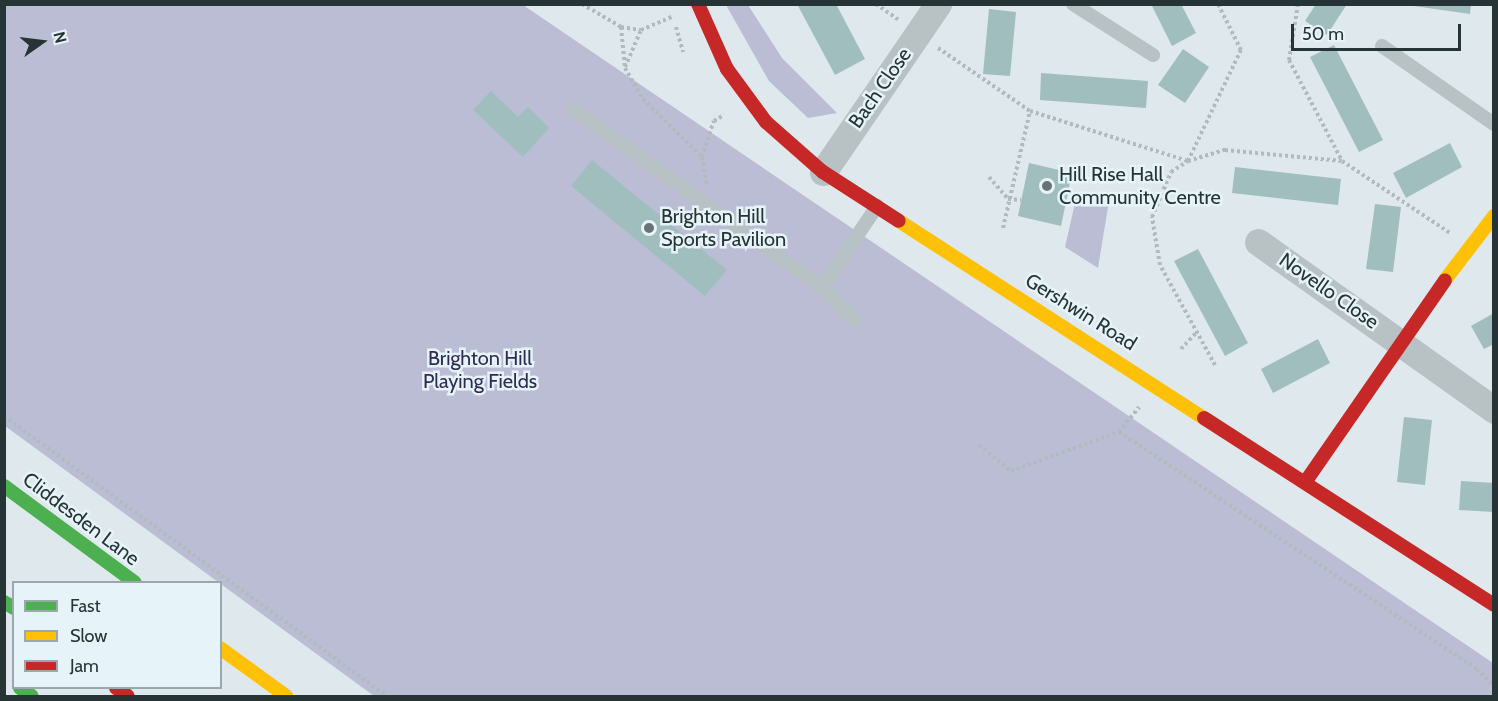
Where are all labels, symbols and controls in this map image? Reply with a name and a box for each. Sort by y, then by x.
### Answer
north arrow [12,12,72,72]
scale bar [1294,12,1464,50]
text: 50 m [1302,23,1344,45]
text: N [49,30,71,45]
street label: Bach Close [844,43,916,133]
place label: Hill Rise Hall Community Centre [1059,162,1221,209]
marker: Hill Rise Hall Community Centre [1040,179,1054,193]
place label: Brighton Hill Sports Pavilion [661,204,786,251]
marker: Brighton Hill Sports Pavilion [642,221,656,235]
street label: Novello Close [1275,248,1383,334]
street label: Gershwin Road [1021,268,1141,356]
park label: Brighton Hill Playing Fields [423,346,537,393]
street label: Cliddesden Lane [18,467,144,571]
legend [12,581,222,689]
text: Fast [70,595,101,617]
text: Slow [70,625,107,647]
text: Jam [70,655,99,677]

